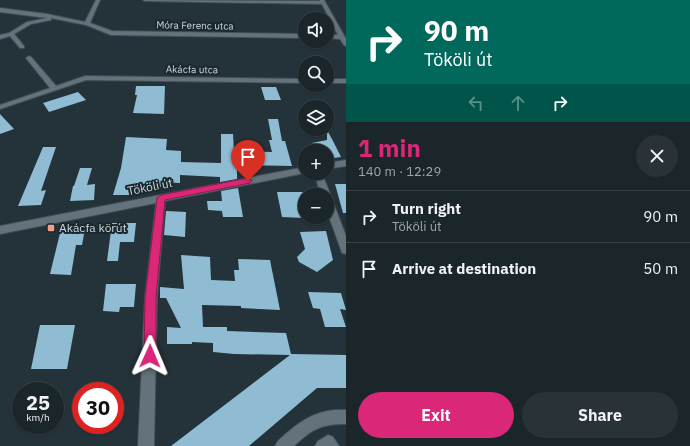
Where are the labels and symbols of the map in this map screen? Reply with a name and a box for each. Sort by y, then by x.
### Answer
street label: Móra Ferenc utca [156,18,235,33]
street label: Akácfa utca [166,63,219,76]
pin [231,140,265,181]
street label: Tököli út [126,175,174,198]
place label: Akácfa körút [59,220,127,235]
marker: Akácfa körút [46,223,56,233]
position arrow [129,335,171,377]
speed limit sign: 30 [72,382,124,434]

